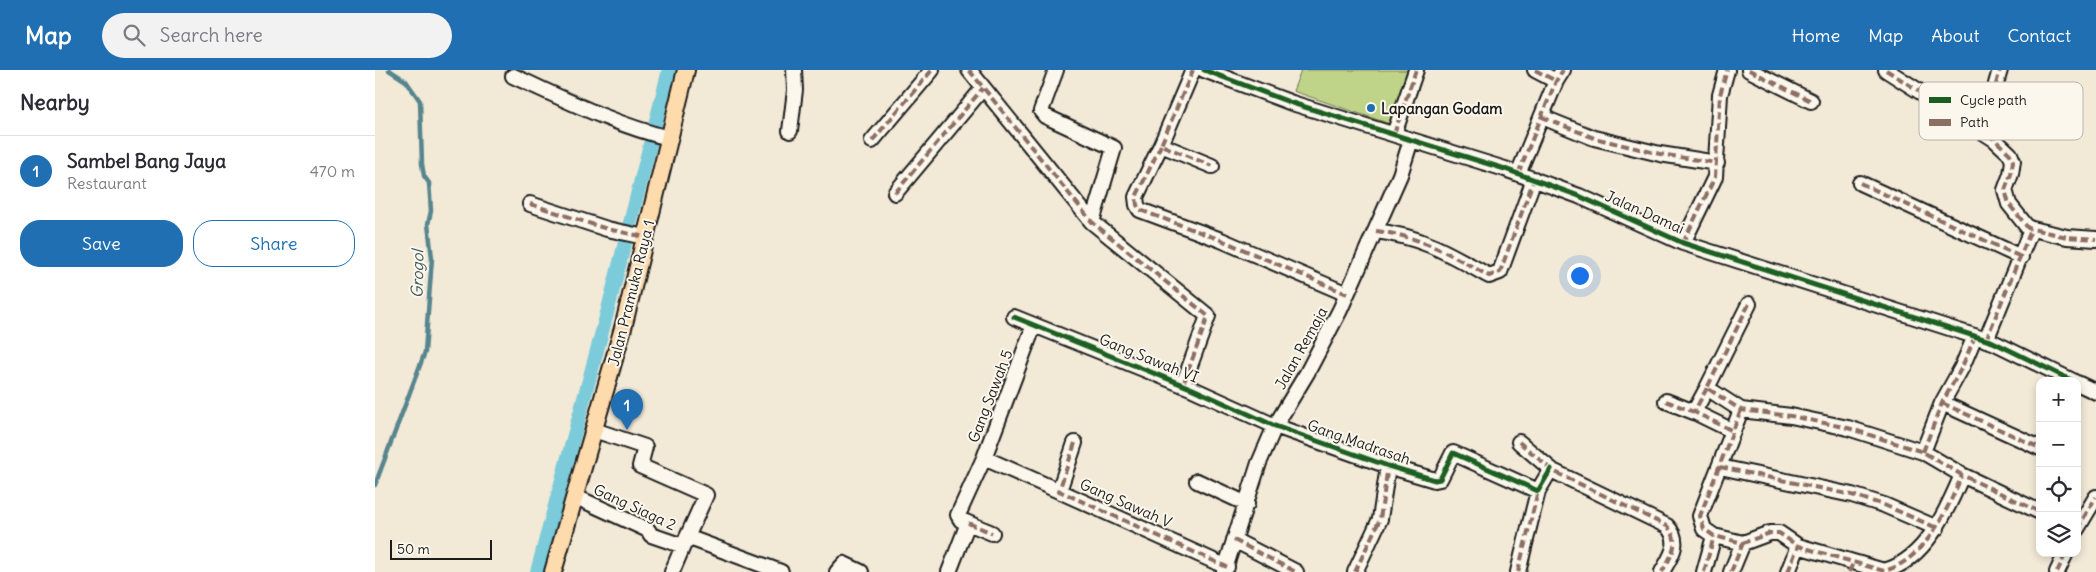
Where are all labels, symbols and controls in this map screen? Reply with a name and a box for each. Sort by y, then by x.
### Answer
search box [102,13,452,58]
text: Map [25,20,72,50]
icon: search [120,21,148,49]
text: Search here [160,23,263,47]
text: Home [1792,24,1840,47]
text: Map [1868,24,1903,47]
text: About [1931,24,1979,47]
text: Contact [2007,24,2071,47]
legend [1919,82,2083,140]
text: Nearby [20,89,90,116]
text: Cycle path [1960,91,2027,109]
place label: Lapangan Godam [1381,99,1502,119]
marker: Lapangan Godam [1365,102,1377,114]
text: Path [1960,113,1989,131]
text: Sambel Bang Jaya [67,149,226,173]
text: 1 [33,161,39,181]
text: 470 m [310,161,355,181]
text: Restaurant [67,173,147,193]
street label: Jalan Damai [1602,186,1688,238]
street label: Jalan Pramuka Raya 1 [604,218,658,368]
button: Save [20,220,183,267]
button: Share [193,220,355,267]
water label: Grogol [407,247,427,298]
your location [1567,263,1593,289]
street label: Jalan Remaja [1271,303,1332,393]
street label: Gang Sawah VI [1097,329,1201,387]
street label: Gang Sawah 5 [964,347,1016,445]
map controls [2036,377,2081,557]
button: + [2036,377,2081,422]
pin: 1 [611,389,643,430]
street label: Gang Madrasah [1305,415,1413,469]
button: − [2036,422,2081,467]
button: locate [2036,467,2081,512]
street label: Gang Sawah V [1077,474,1175,532]
street label: Gang Siaga 2 [591,480,679,534]
button: layers [2036,512,2081,557]
scale bar [390,537,493,560]
text: 50 m [397,540,430,558]

